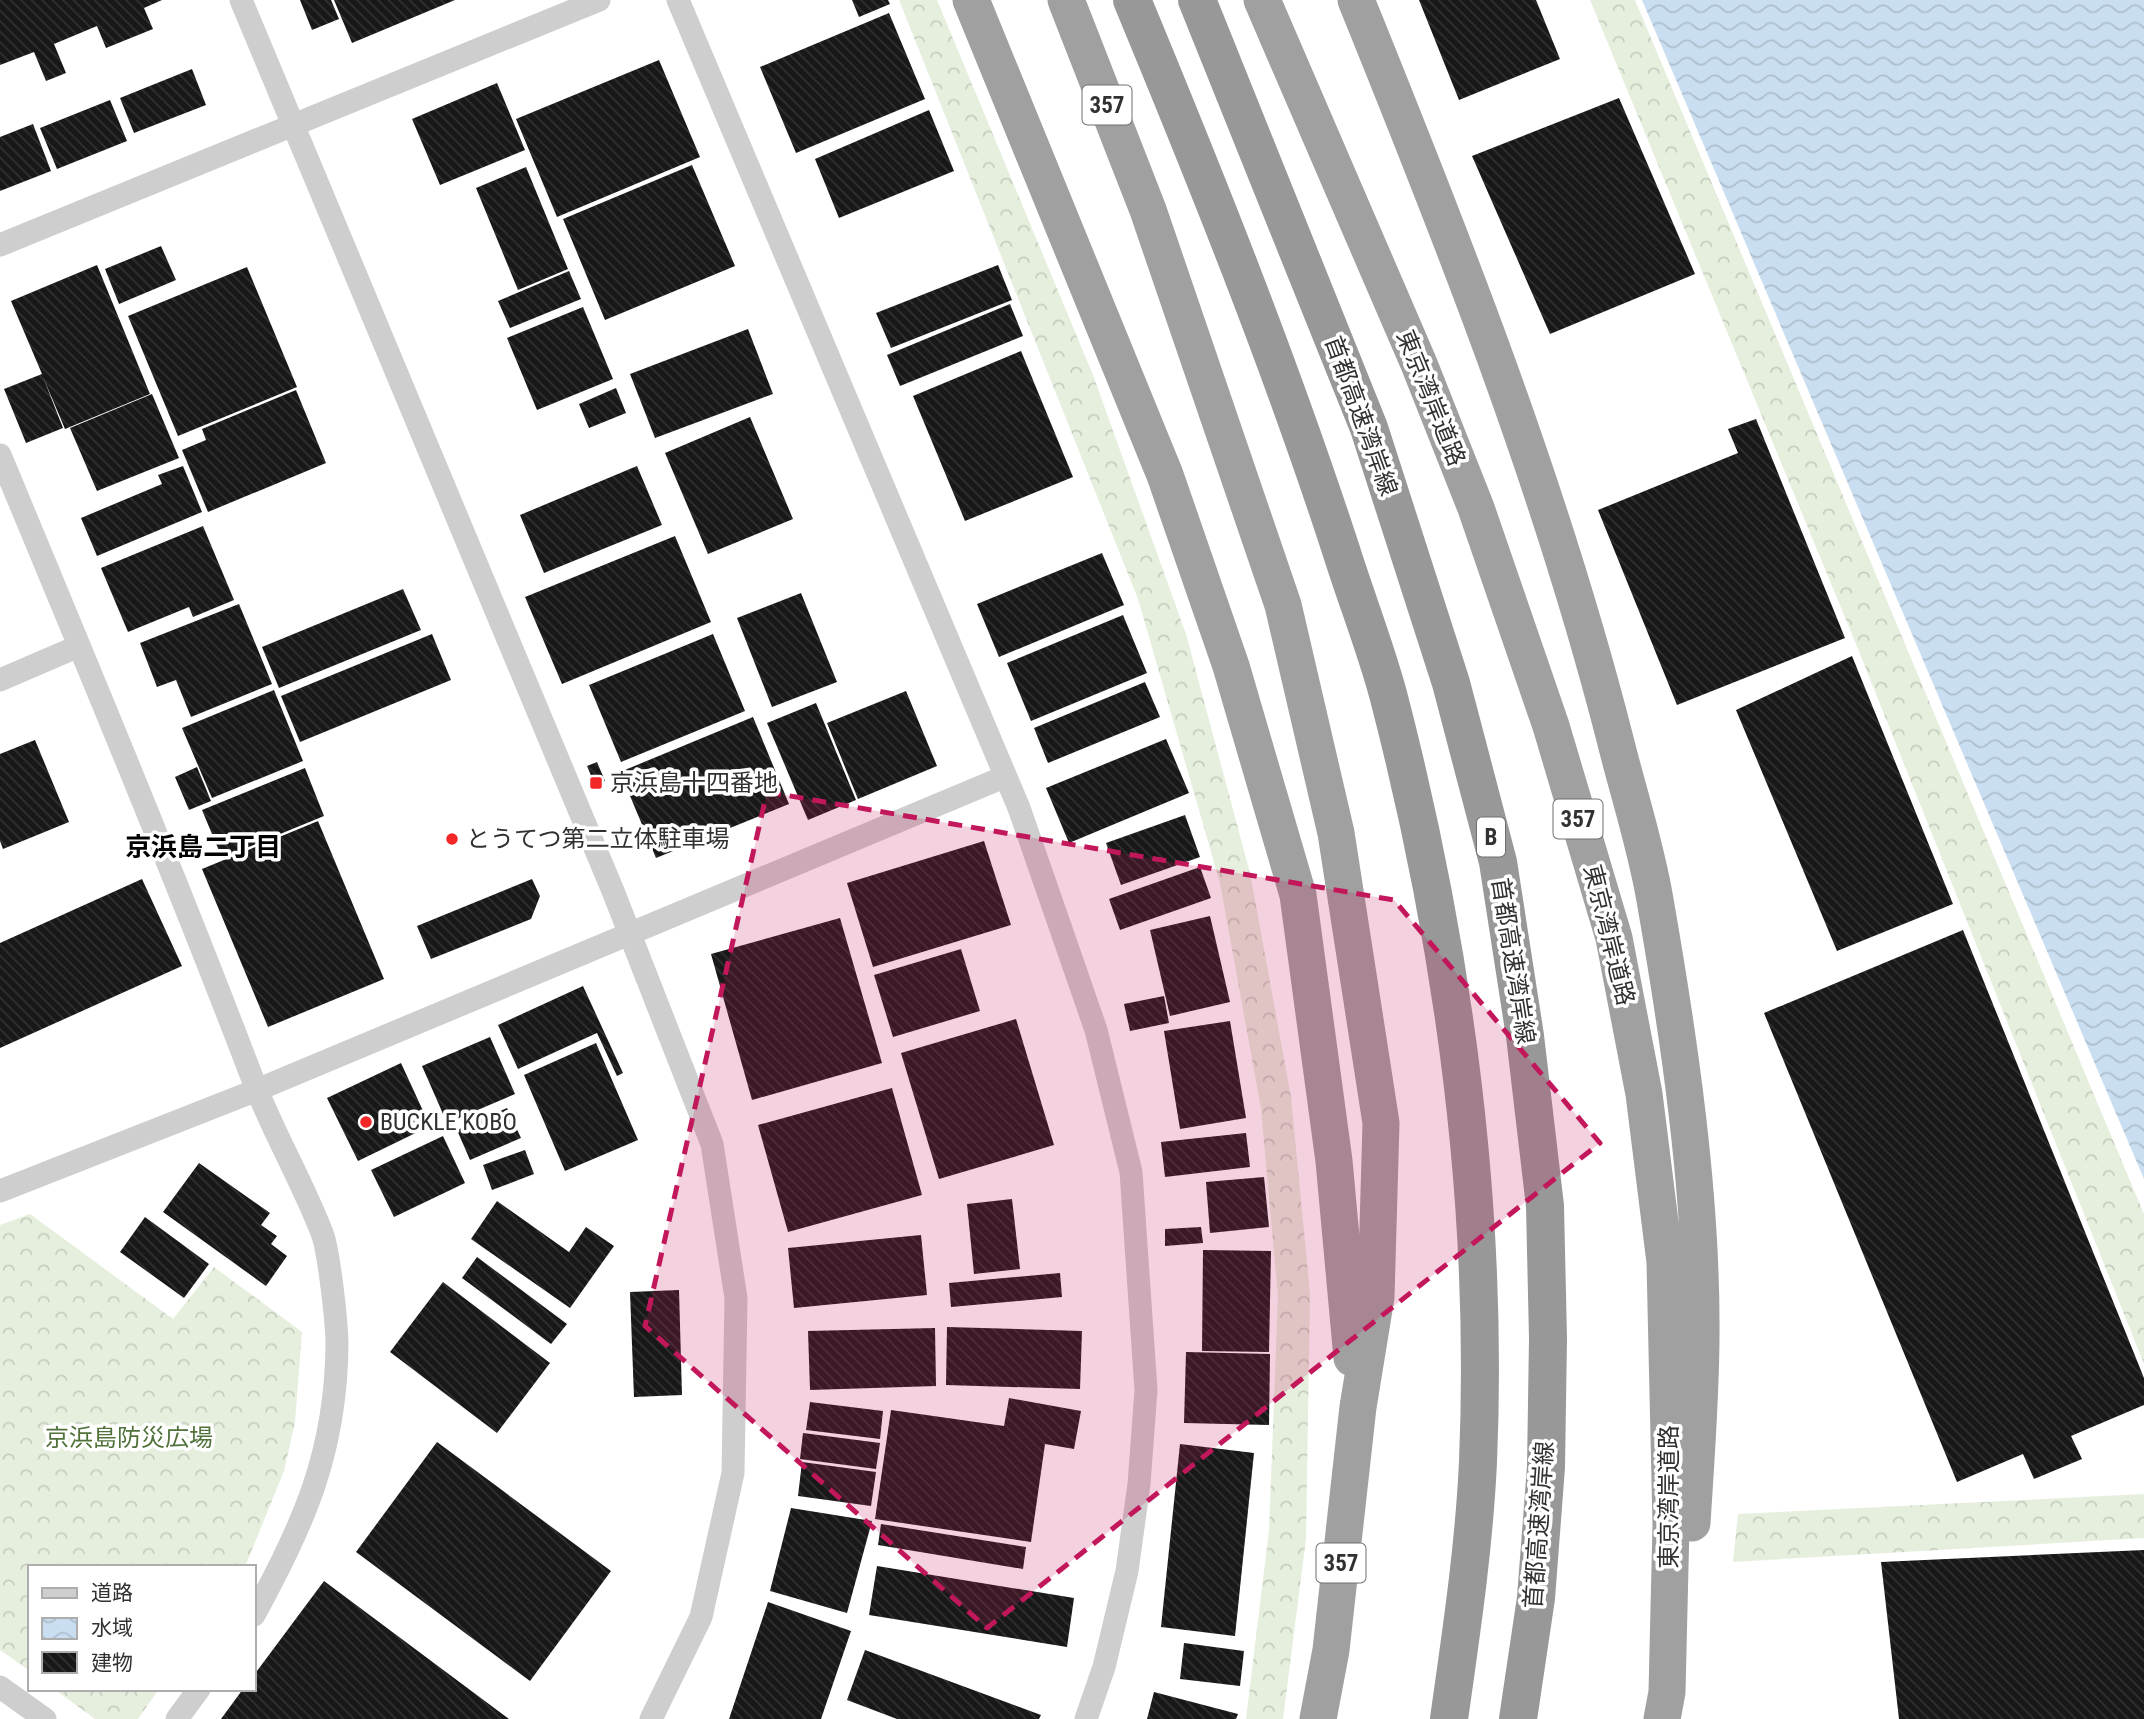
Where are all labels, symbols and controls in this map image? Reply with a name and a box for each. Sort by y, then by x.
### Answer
road number: 357 [1082,86,1132,124]
street label: 東京湾岸道路 [1391,326,1471,470]
street label: 首都高速湾岸線 [1319,332,1403,500]
place label: 京浜島十四番地 [610,769,778,797]
marker: 京浜島十四番地 [588,775,604,791]
road number: 357 [1554,800,1602,838]
road number: B [1477,818,1505,856]
place label: とうてつ第二立体駐車場 [466,825,730,853]
marker: とうてつ第二立体駐車場 [444,831,460,847]
district label: 京浜島二丁目 [125,832,281,862]
street label: 東京湾岸道路 [1578,862,1640,1008]
street label: 首都高速湾岸線 [1486,876,1540,1046]
place label: BUCKLE KOBO [380,1108,517,1136]
marker: BUCKLE KOBO [358,1114,374,1130]
park label: 京浜島防災広場 [45,1424,213,1452]
street label: 東京湾岸道路 [1655,1425,1683,1569]
street label: 首都高速湾岸線 [1519,1440,1559,1610]
road number: 357 [1316,1544,1366,1582]
legend [28,1565,256,1691]
text: 道路 [91,1581,133,1605]
text: 水域 [91,1616,133,1640]
text: 建物 [91,1651,133,1675]

